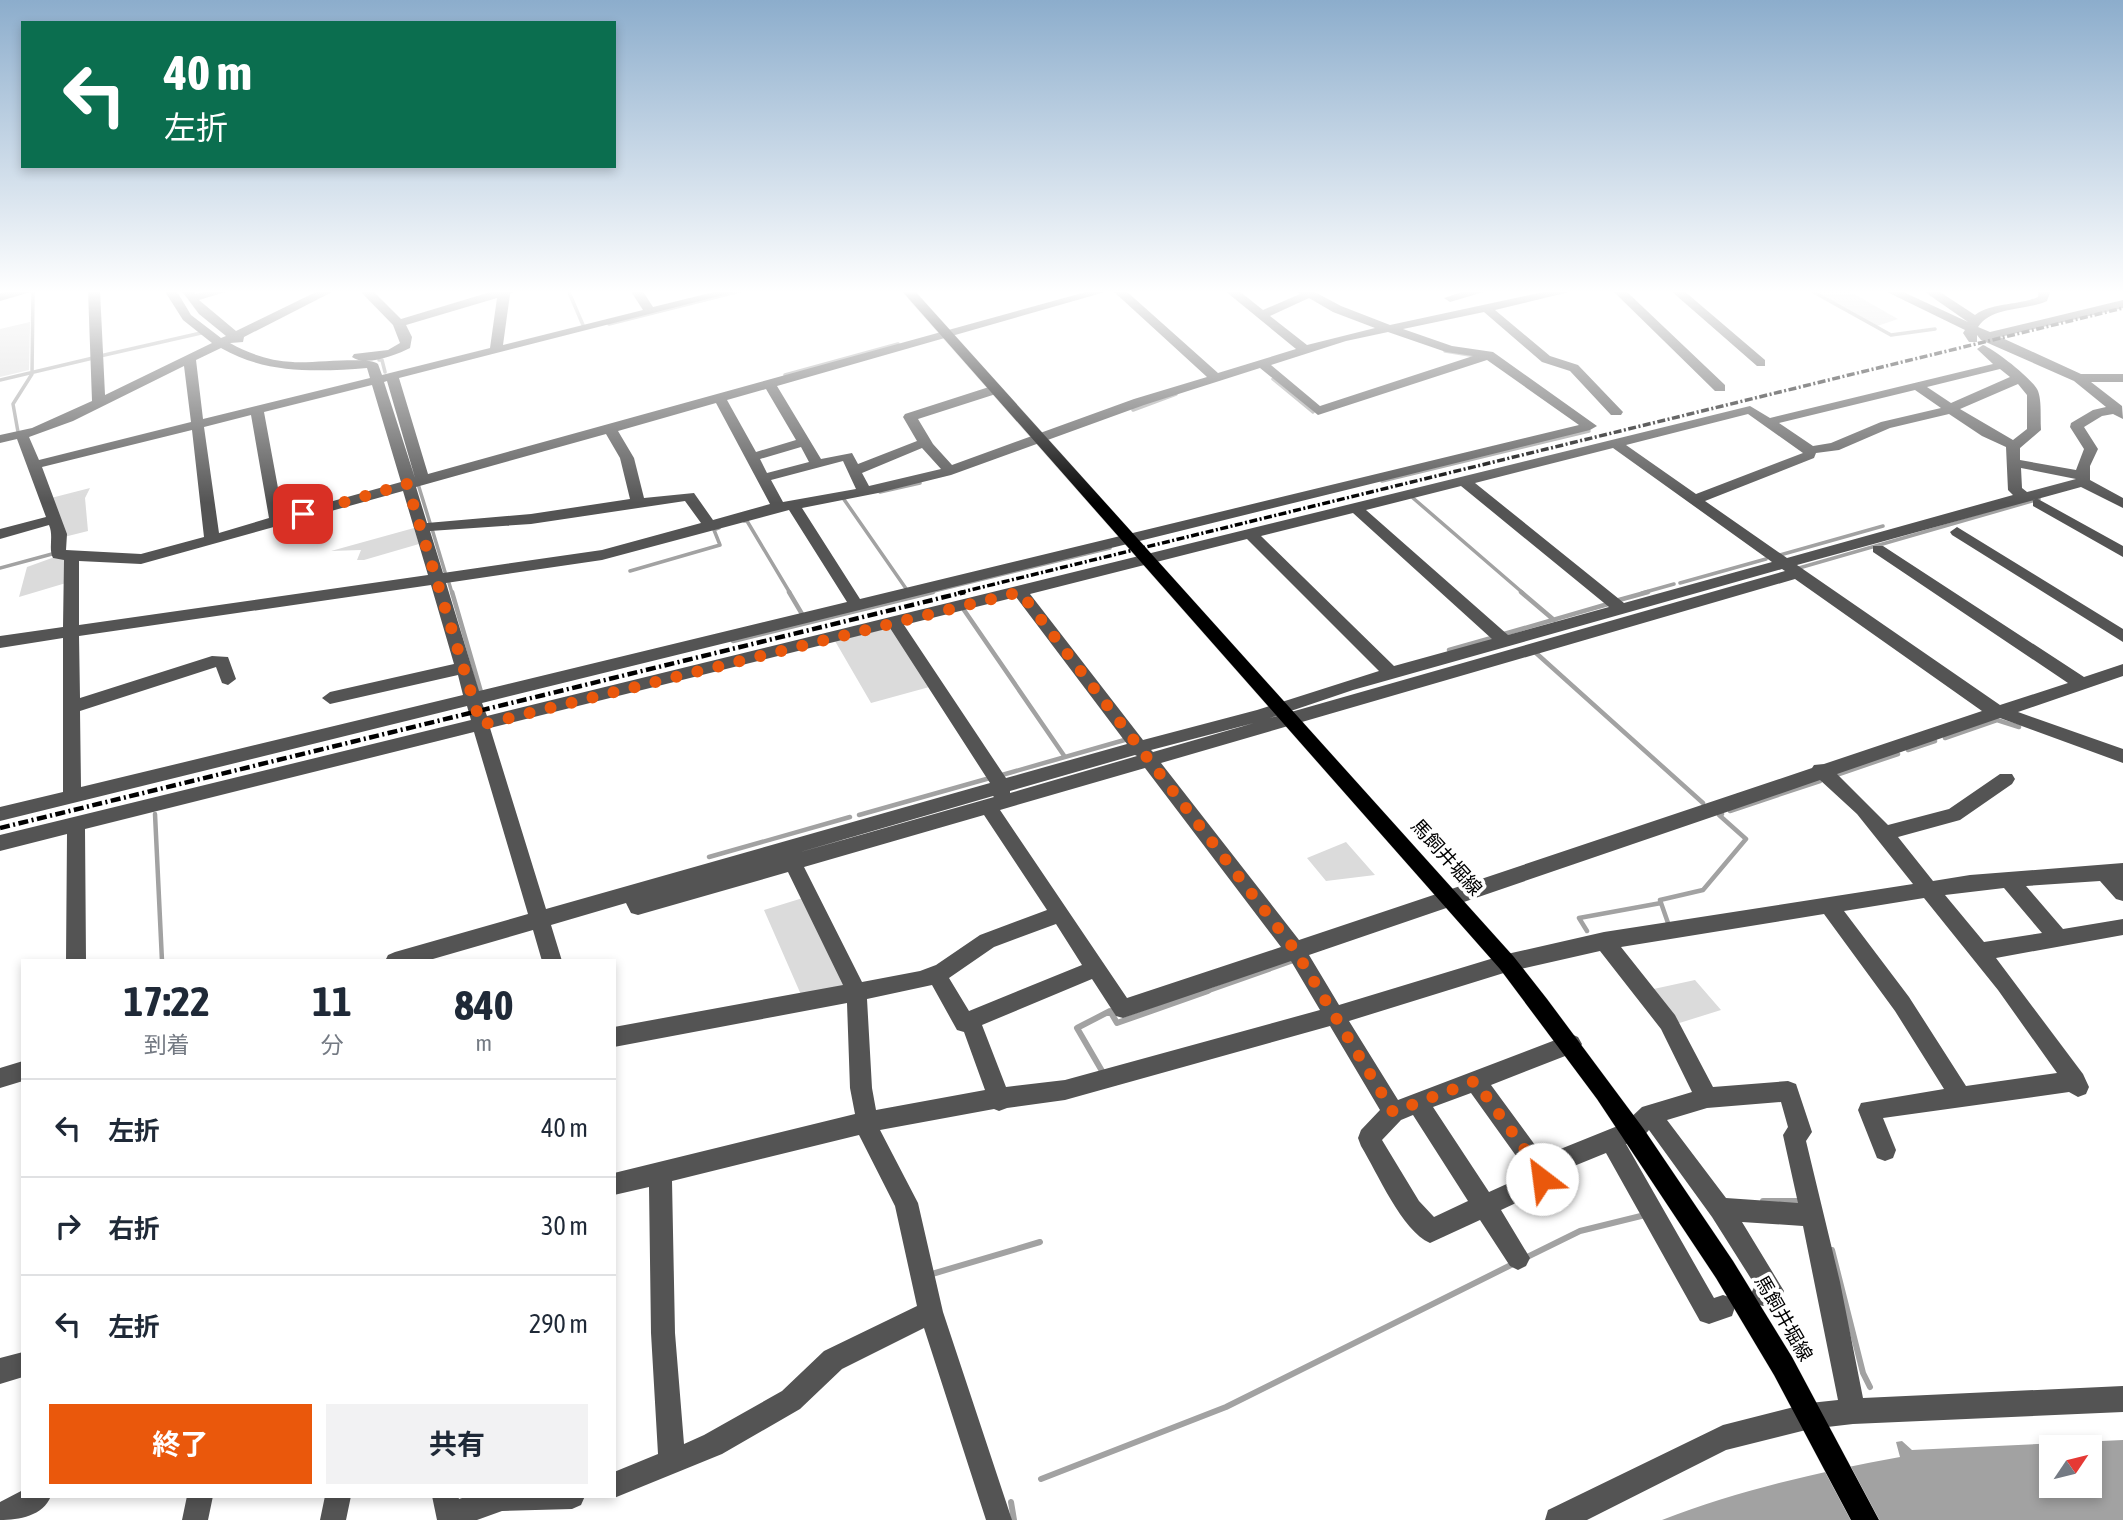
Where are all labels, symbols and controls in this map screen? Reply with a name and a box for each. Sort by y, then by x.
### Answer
text: 40 m [164,44,252,100]
icon: left [49,49,140,140]
text: 左折 [164,109,228,146]
pin [273,484,333,544]
icon: arrive [284,495,322,533]
street label: 馬飼井堀線 [1407,814,1487,900]
text: 17:22 [123,977,210,1025]
text: 11 [312,977,352,1025]
text: 840 [454,981,514,1029]
text: m [476,1030,492,1056]
text: 到着 [144,1032,190,1058]
text: 分 [321,1032,344,1058]
icon: left [49,1109,87,1147]
text: 40 m [541,1113,588,1143]
text: 左折 [108,1116,160,1146]
position arrow [1505,1142,1579,1216]
icon: right [49,1207,87,1245]
text: 30 m [541,1211,588,1241]
text: 右折 [108,1214,160,1244]
street label: 馬飼井堀線 [1751,1271,1817,1365]
icon: left [49,1305,87,1343]
text: 290 m [529,1309,588,1339]
text: 左折 [108,1312,160,1342]
button: 終了 [49,1404,312,1484]
button: 共有 [326,1404,588,1484]
north arrow [2039,1435,2102,1498]
map controls [2039,1435,2102,1498]

